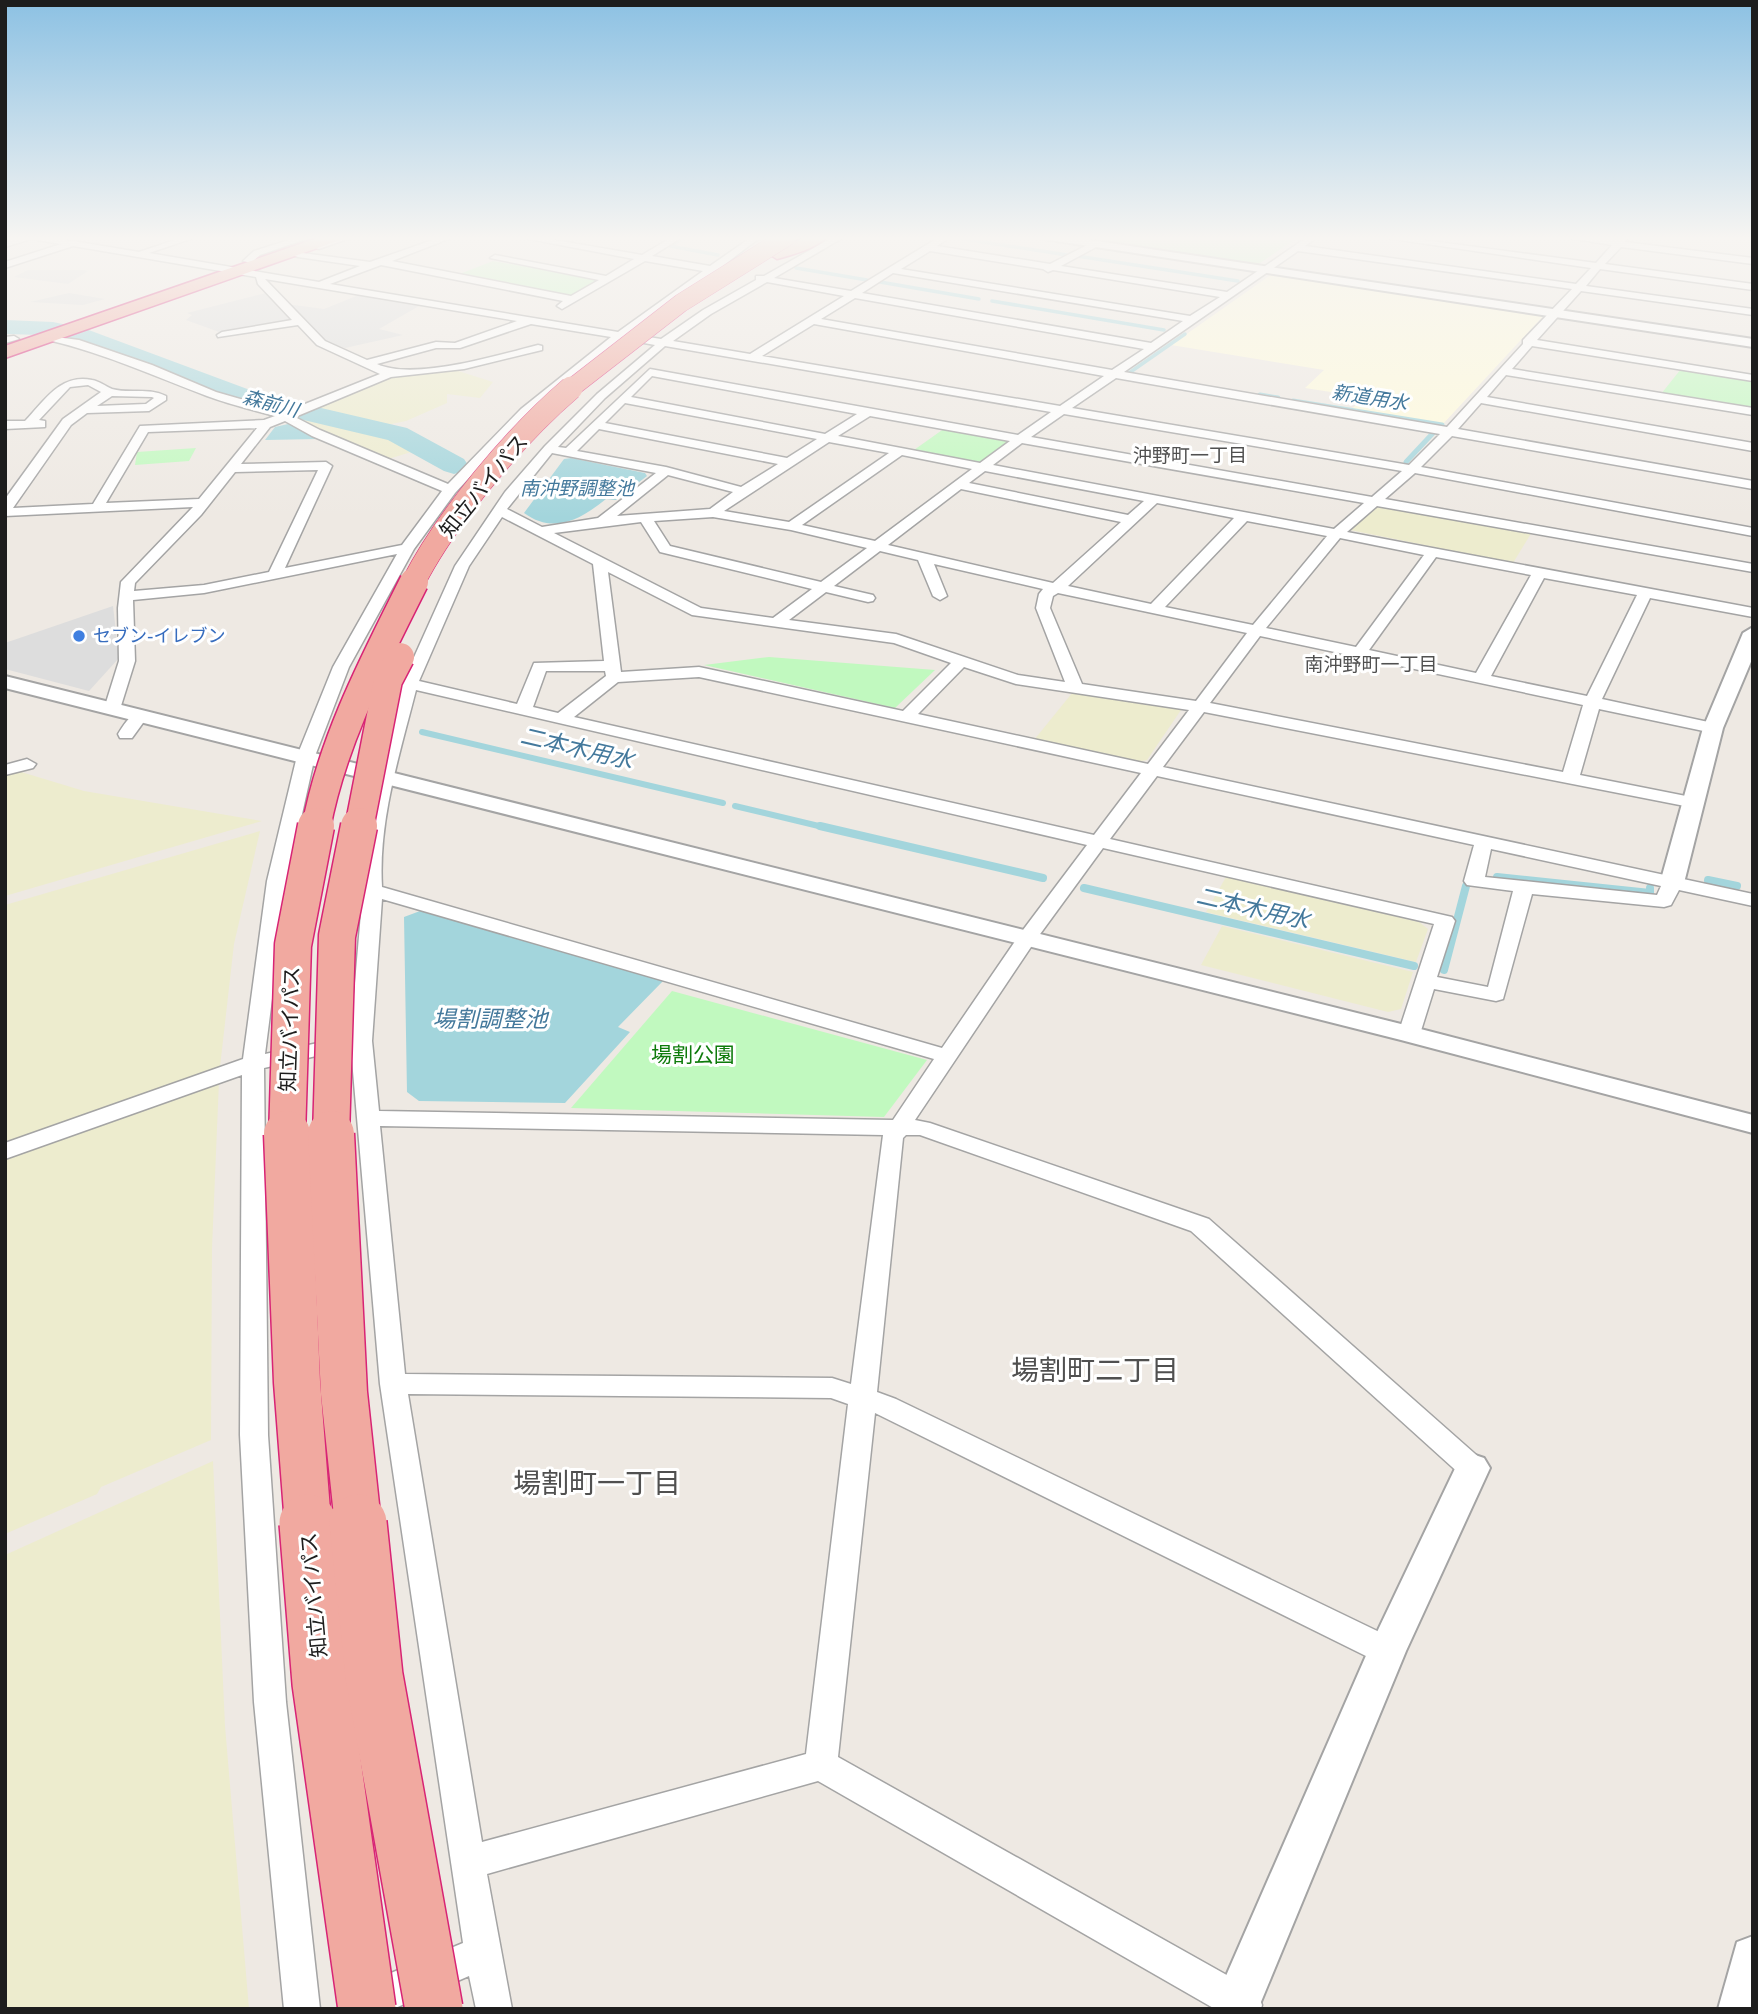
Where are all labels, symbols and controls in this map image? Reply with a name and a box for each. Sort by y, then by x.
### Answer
water label: 新道用水 [1331,380,1411,414]
water label: 森前川 [241,385,303,422]
street label: 知立バイパス [435,430,533,542]
district label: 沖野町一丁目 [1133,444,1247,466]
water label: 南沖野調整池 [520,477,636,499]
place label: セブン-イレブン [93,625,226,646]
marker: セブン-イレブン [71,628,87,644]
district label: 南沖野町一丁目 [1304,653,1438,675]
water label: 二本木用水 [518,722,639,774]
water label: 二本木用水 [1194,882,1315,934]
street label: 知立バイパス [276,966,304,1092]
water label: 場割調整池 [433,1006,550,1032]
park label: 場割公園 [651,1043,735,1067]
district label: 場割町二丁目 [1011,1354,1179,1387]
district label: 場割町一丁目 [513,1467,681,1500]
street label: 知立バイパス [297,1531,331,1659]

